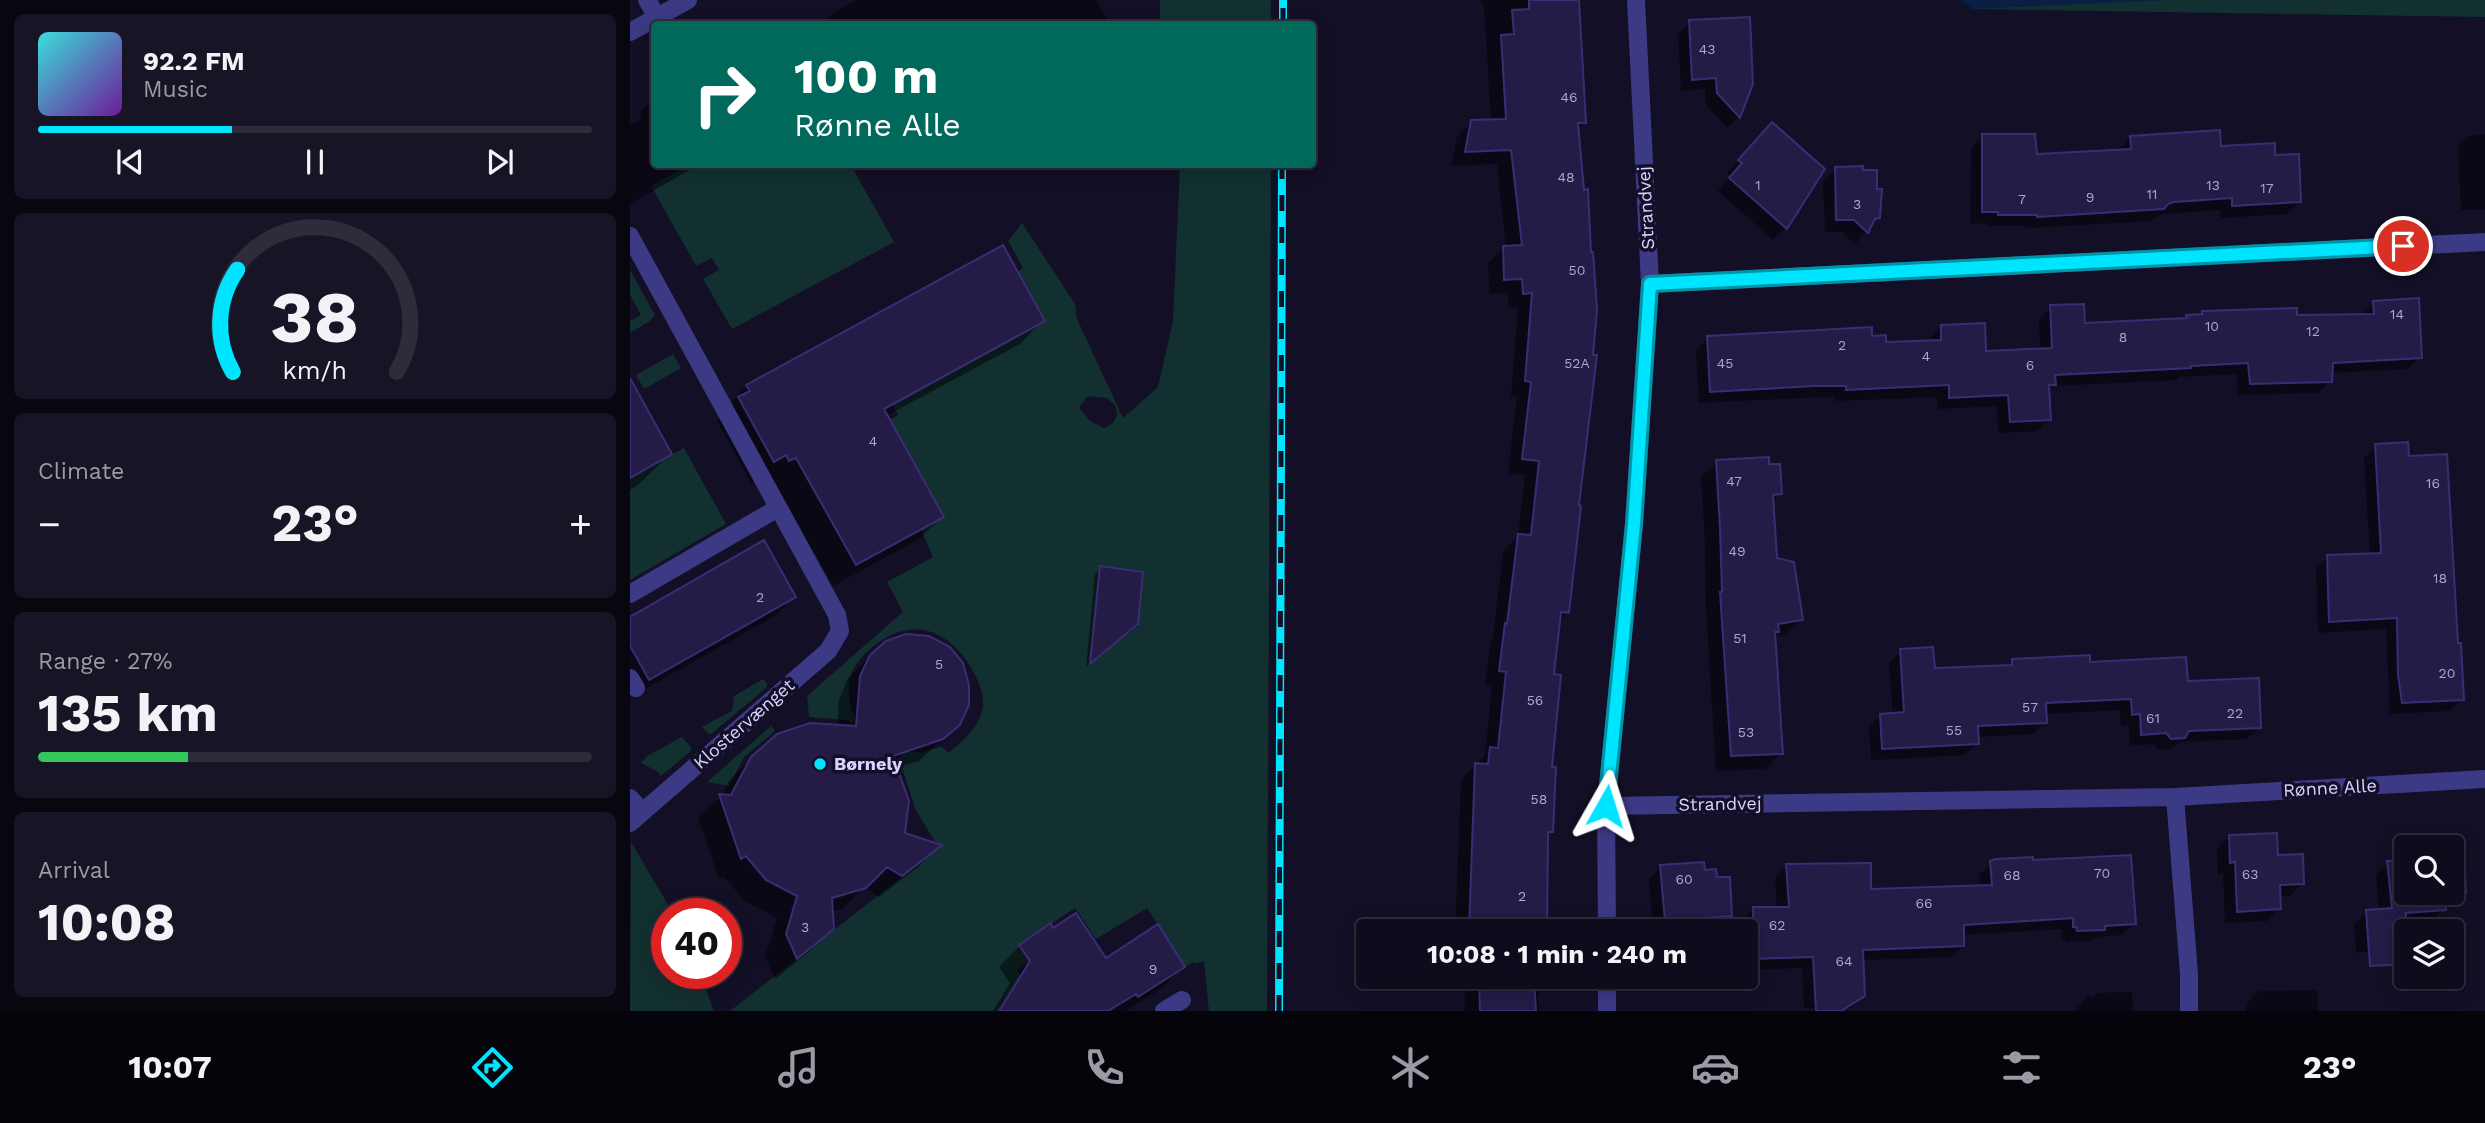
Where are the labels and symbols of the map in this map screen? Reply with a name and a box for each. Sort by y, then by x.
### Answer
house number: 43 [1699,41,1715,57]
house number: 46 [1560,89,1578,105]
street label: Strandvej [1633,166,1658,250]
house number: 48 [1557,169,1575,185]
house number: 1 [1755,177,1761,193]
house number: 13 [2206,177,2220,193]
house number: 17 [2260,180,2274,196]
house number: 11 [2147,186,2157,202]
house number: 9 [2086,189,2094,205]
house number: 7 [2018,191,2026,207]
house number: 3 [1853,196,1861,212]
pin [2373,216,2433,276]
house number: 50 [1569,262,1585,278]
house number: 14 [2390,306,2404,322]
house number: 10 [2205,318,2219,334]
house number: 12 [2306,323,2320,339]
house number: 8 [2119,329,2127,345]
house number: 2 [1838,337,1846,353]
house number: 4 [1922,348,1930,364]
house number: 52A [1564,355,1590,371]
house number: 45 [1717,355,1733,371]
house number: 6 [2026,357,2034,373]
house number: 4 [869,433,877,449]
house number: 47 [1726,473,1742,489]
house number: 16 [2426,475,2440,491]
house number: 49 [1728,543,1746,559]
house number: 18 [2433,570,2447,586]
house number: 2 [756,589,764,605]
house number: 51 [1733,630,1747,646]
house number: 5 [935,656,943,672]
house number: 20 [2439,665,2455,681]
street label: Klostervænget [689,674,799,773]
house number: 56 [1527,692,1543,708]
house number: 57 [2022,699,2038,715]
house number: 22 [2227,705,2243,721]
house number: 61 [2146,710,2160,726]
house number: 55 [1946,722,1962,738]
house number: 53 [1738,724,1754,740]
place label: Børnely [834,753,903,774]
marker: Børnely [812,756,828,772]
position arrow [1569,769,1643,843]
street label: Rønne Alle [2283,775,2377,800]
house number: 58 [1531,791,1547,807]
street label: Strandvej [1678,792,1762,815]
house number: 70 [2094,865,2110,881]
house number: 63 [2242,866,2258,882]
house number: 68 [2003,867,2021,883]
house number: 60 [1675,871,1693,887]
house number: 2 [1518,888,1526,904]
house number: 66 [1915,895,1933,911]
speed limit sign: 40 [651,898,742,989]
house number: 62 [1769,917,1785,933]
house number: 3 [801,919,809,935]
house number: 64 [1835,953,1853,969]
house number: 9 [1149,961,1157,977]

